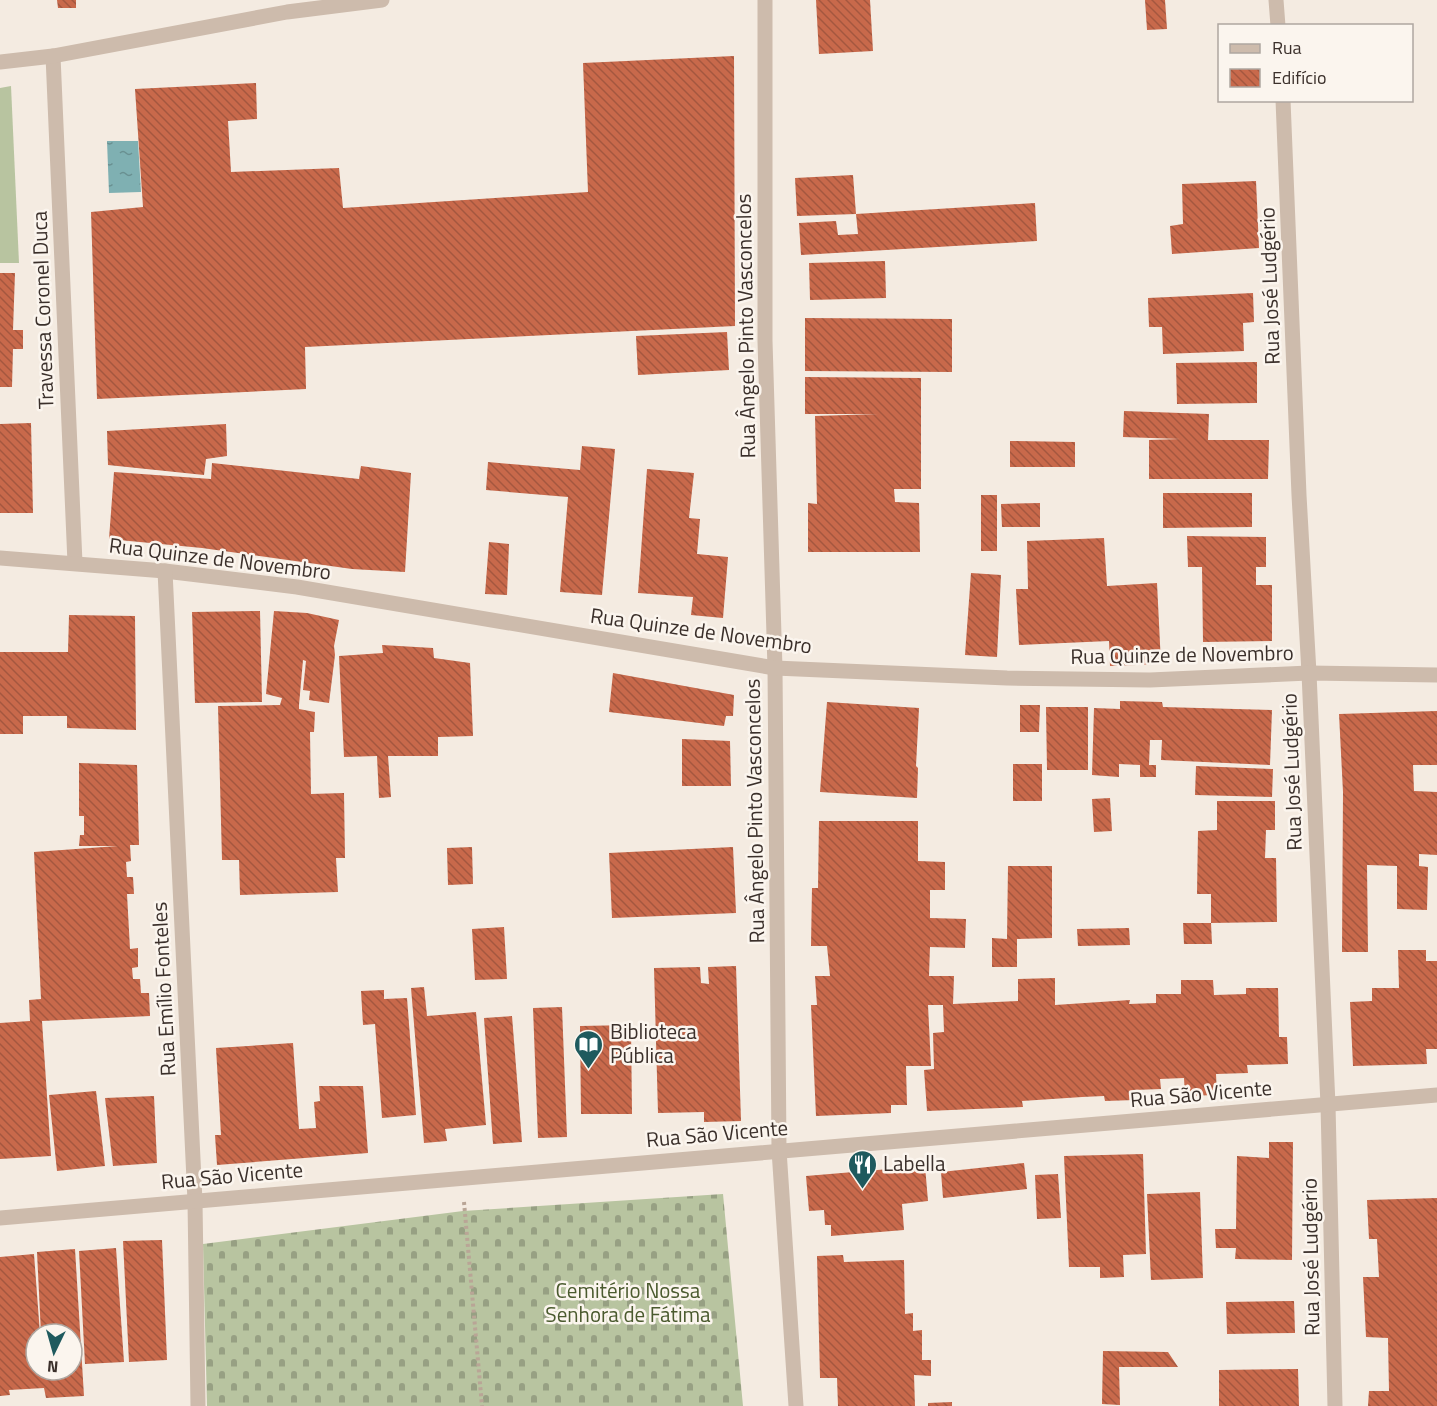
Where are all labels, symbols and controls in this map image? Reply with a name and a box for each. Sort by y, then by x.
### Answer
legend [1218,24,1413,102]
text: Rua [1272,34,1302,61]
text: Edifício [1272,64,1326,91]
street label: Rua Ângelo Pinto Vasconcelos [727,193,763,459]
street label: Rua José Ludgério [1250,207,1288,365]
street label: Travessa Coronel Duca [23,210,61,410]
street label: Rua Quinze de Novembro [107,529,333,587]
street label: Rua Quinze de Novembro [588,599,814,661]
street label: Rua Quinze de Novembro [1070,636,1294,672]
street label: Rua Ângelo Pinto Vasconcelos [736,678,772,944]
street label: Rua José Ludgério [1272,693,1310,851]
street label: Rua Emílio Fonteles [142,901,184,1077]
place label: Biblioteca Pública [610,1015,697,1071]
library icon: Biblioteca Pública [573,1028,605,1070]
street label: Rua São Vicente [1129,1071,1273,1115]
street label: Rua São Vicente [645,1111,789,1155]
place label: Labella [883,1147,946,1179]
restaurant icon: Labella [846,1148,878,1190]
street label: Rua São Vicente [160,1153,304,1197]
street label: Rua José Ludgério [1293,1178,1327,1336]
park label: Cemitério Nossa Senhora de Fátima [545,1274,711,1330]
north arrow [24,1322,84,1382]
text: N [46,1355,59,1379]

